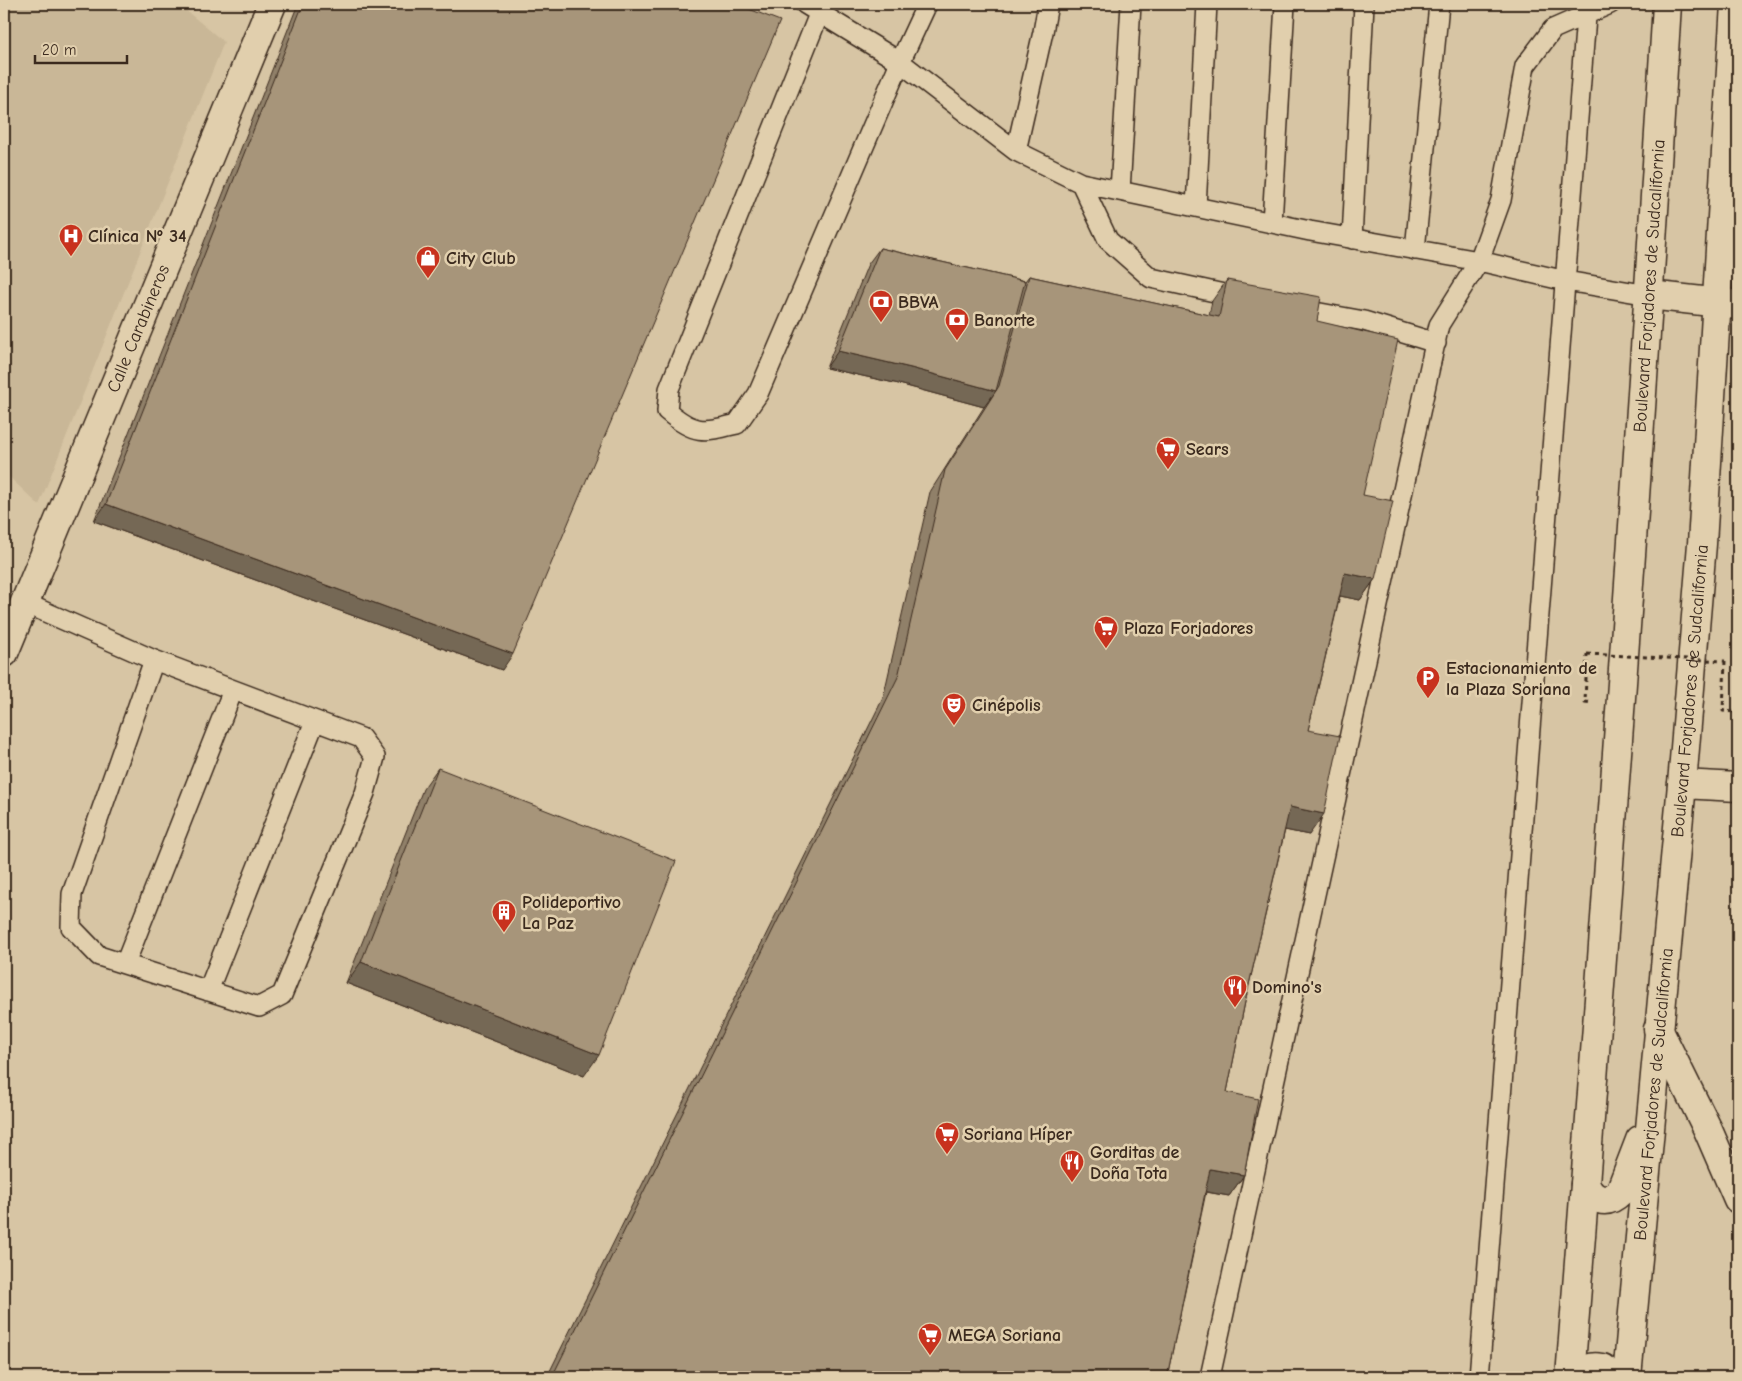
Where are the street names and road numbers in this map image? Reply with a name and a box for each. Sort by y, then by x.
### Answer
street label: Boulevard Forjadores de Sudcalifornia [1629,139,1669,433]
street label: Calle Carabineros [102,262,174,396]
street label: Boulevard Forjadores de Sudcalifornia [1667,544,1712,838]
street label: Boulevard Forjadores de Sudcalifornia [1629,947,1677,1241]

